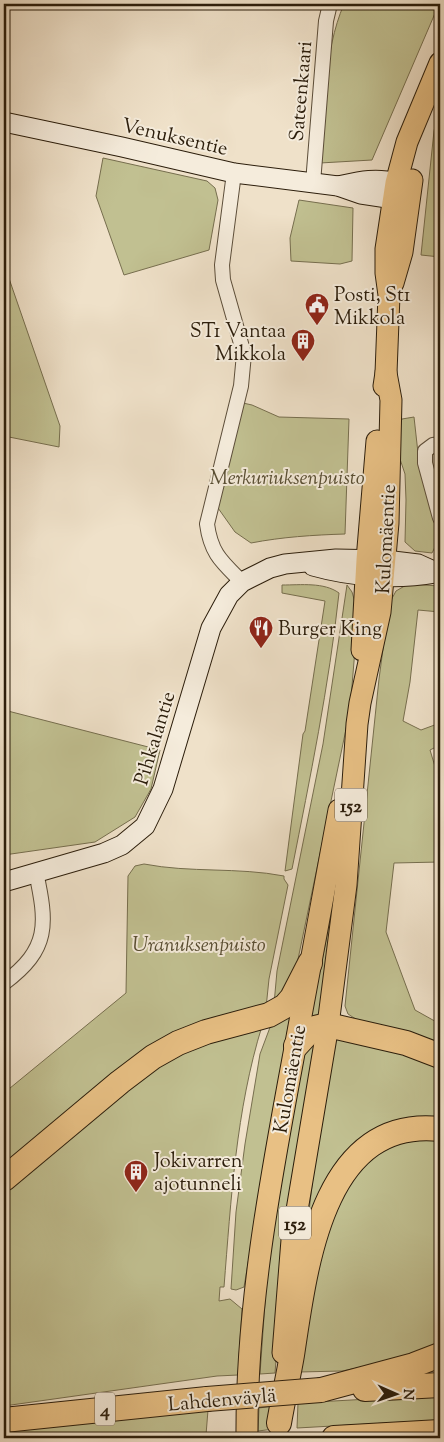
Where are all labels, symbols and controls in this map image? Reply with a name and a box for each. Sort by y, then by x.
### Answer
street label: Sateenkaari [284,40,321,143]
street label: Venuksentie [119,112,230,165]
place label: Posti, St1 Mikkola [334,282,411,334]
public building icon: Posti, St1 Mikkola [304,292,330,326]
place label: ST1 Vantaa Mikkola [190,318,286,370]
building icon: ST1 Vantaa Mikkola [290,328,316,362]
park label: Merkuriuksenpuisto [209,465,365,494]
street label: Kulomäentie [370,484,405,595]
restaurant icon: Burger King [248,615,274,649]
place label: Burger King [278,616,382,645]
street label: Pihkalantie [128,688,184,789]
road number: 152 [335,788,367,822]
park label: Uranuksenpuisto [132,932,266,961]
street label: Kulomäentie [268,1023,315,1136]
place label: Jokivarren ajotunneli [153,1148,243,1200]
building icon: Jokivarren ajotunneli [123,1159,149,1193]
road number: 152 [279,1206,311,1240]
north arrow [372,1370,422,1420]
street label: Lahdenväylä [167,1382,278,1421]
text: N [397,1388,417,1400]
road number: 4 [95,1392,115,1426]

